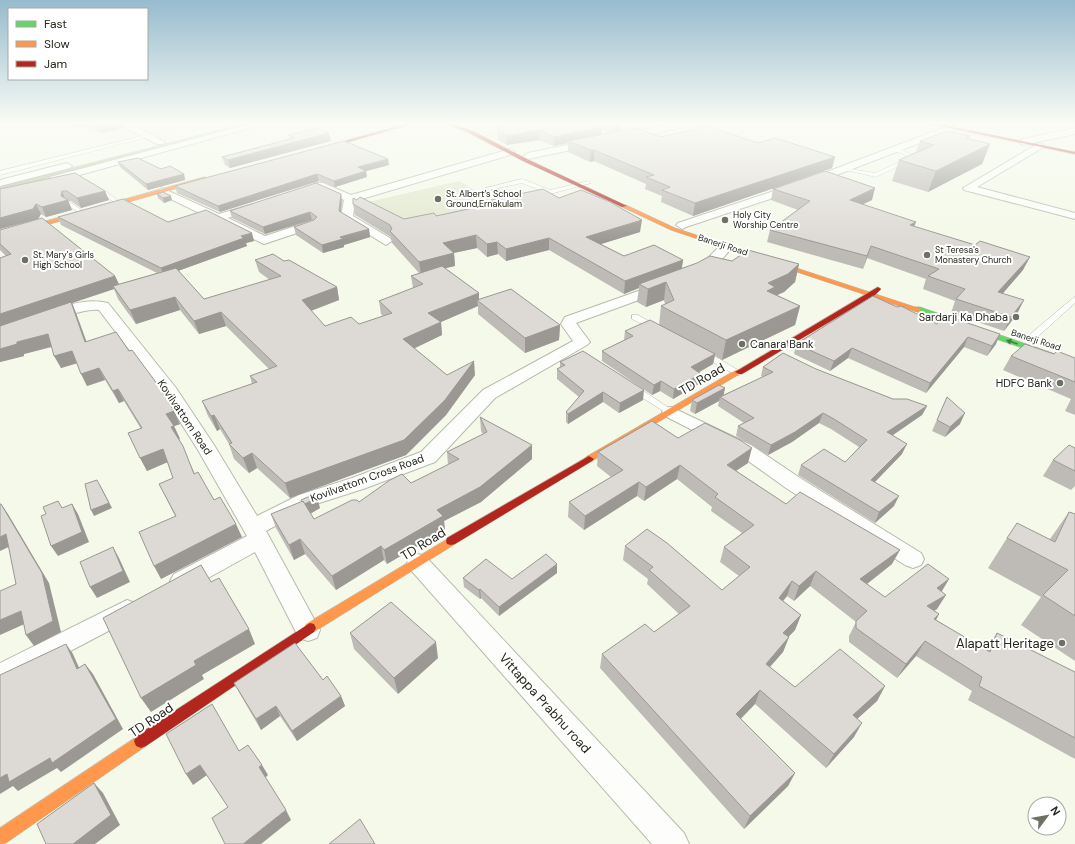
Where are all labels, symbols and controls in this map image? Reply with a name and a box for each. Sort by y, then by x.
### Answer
legend [8,8,148,80]
text: Fast [44,16,67,32]
text: Slow [44,36,70,52]
text: Jam [44,56,67,72]
place label: St. Albert’s School Ground,Ernakulam [446,188,522,210]
marker: St. Albert’s School Ground,Ernakulam [433,194,443,204]
place label: Holy City Worship Centre [733,209,798,231]
marker: Holy City Worship Centre [720,215,730,225]
street label: Banerji Road [697,231,750,259]
place label: St Teresa's Monastery Church [935,244,1012,266]
place label: St. Mary's Girls High School [33,249,94,271]
marker: St Teresa's Monastery Church [922,250,932,260]
marker: St. Mary's Girls High School [20,255,30,265]
place label: Sardarji Ka Dhaba [919,310,1008,324]
marker: Sardarji Ka Dhaba [1011,312,1021,322]
street label: Banerji Road [1010,326,1063,354]
place label: Canara Bank [750,337,814,351]
marker: Canara Bank [737,339,747,349]
one-way arrow [1005,339,1017,345]
street label: TD Road [676,359,728,399]
place label: HDFC Bank [996,376,1052,390]
street label: Kovilvattom Road [155,377,215,457]
marker: HDFC Bank [1055,378,1065,388]
street label: Kovilvattom Cross Road [308,451,426,505]
street label: TD Road [397,524,449,564]
place label: Alapatt Heritage [956,635,1054,652]
marker: Alapatt Heritage [1057,638,1067,648]
street label: Vittappa Prabhu road [495,649,595,757]
street label: TD Road [126,699,176,741]
north arrow [1027,796,1067,836]
text: N [1047,804,1064,818]

